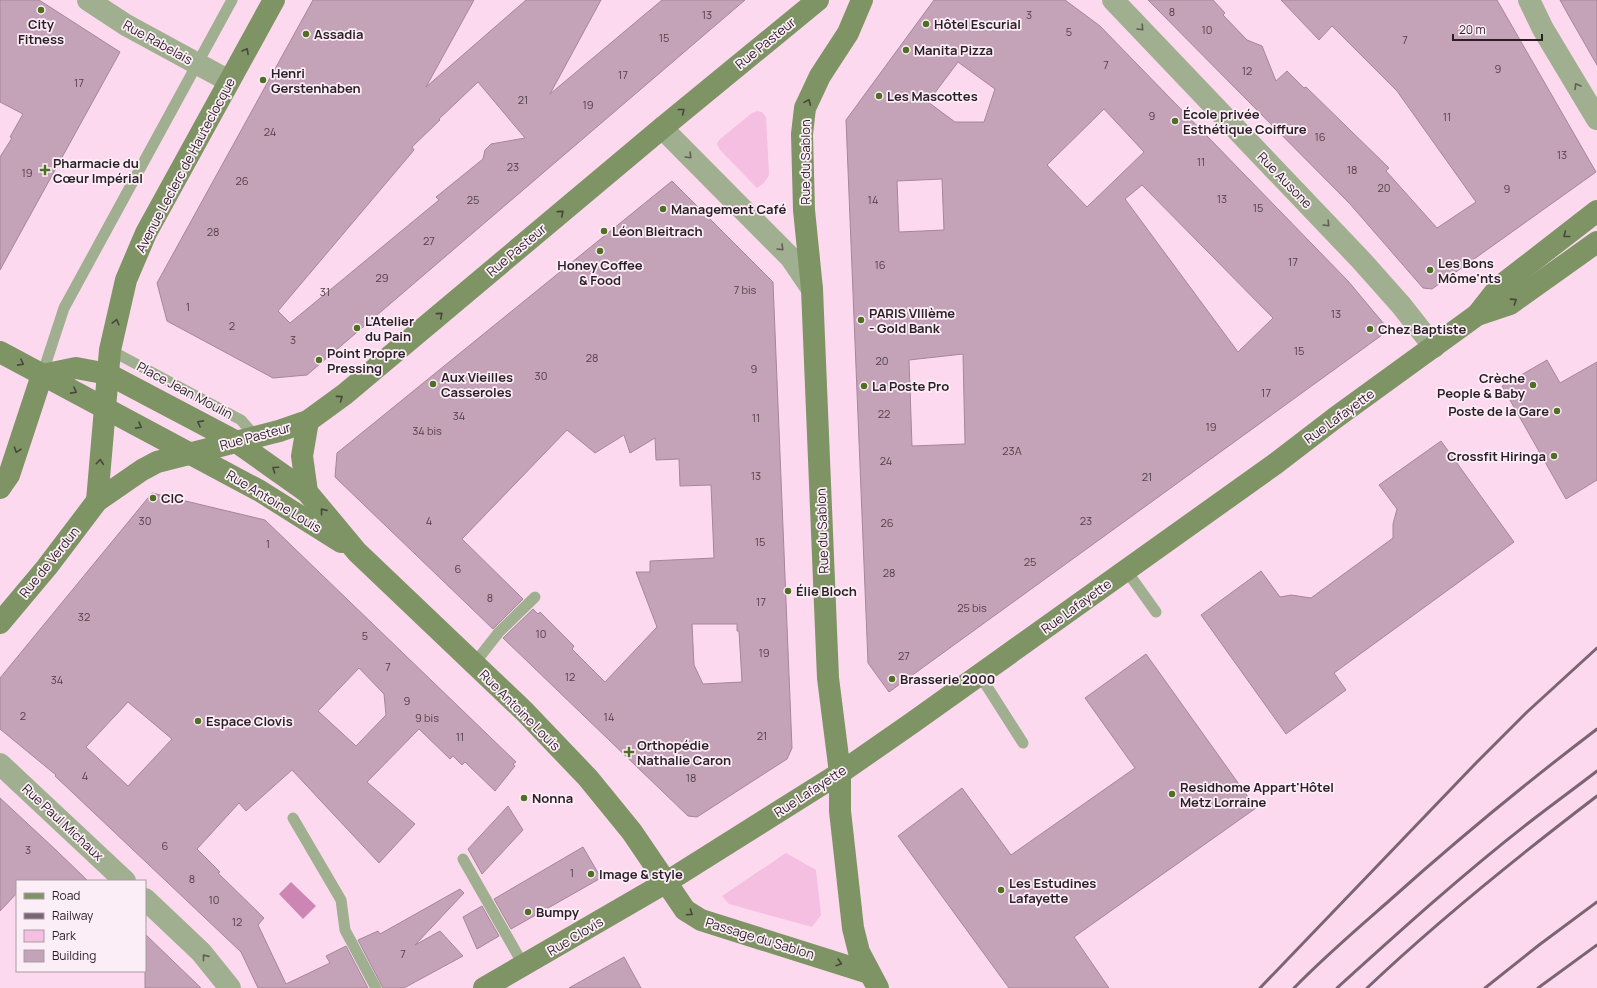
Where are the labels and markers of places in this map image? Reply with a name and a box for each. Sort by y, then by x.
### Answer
marker: City Fitness [36,5,46,15]
place label: City Fitness [18,15,64,48]
place label: Hôtel Escurial [934,15,1021,33]
marker: Hôtel Escurial [921,19,931,29]
place label: Assadia [314,25,363,43]
marker: Assadia [301,29,311,39]
place label: Manita Pizza [914,41,993,59]
marker: Manita Pizza [901,45,911,55]
place label: Henri Gerstenhaben [271,64,361,97]
marker: Henri Gerstenhaben [258,75,268,85]
place label: Les Mascottes [887,87,978,105]
marker: Les Mascottes [874,91,884,101]
place label: École privée Esthétique Coiffure [1183,105,1307,138]
marker: École privée Esthétique Coiffure [1170,116,1180,126]
place label: Pharmacie du Cœur Impérial [53,154,143,187]
marker: Pharmacie du Cœur Impérial [40,165,50,175]
place label: Management Café [671,200,786,218]
marker: Management Café [658,204,668,214]
place label: Léon Bleitrach [612,222,703,240]
marker: Léon Bleitrach [599,226,609,236]
marker: Honey Coffee & Food [595,246,605,256]
place label: Les Bons Môme'nts [1438,254,1501,287]
place label: Honey Coffee & Food [557,256,643,289]
marker: Les Bons Môme'nts [1425,265,1435,275]
place label: PARIS VIIIème - Gold Bank [869,304,955,337]
place label: L'Atelier du Pain [365,312,414,345]
marker: PARIS VIIIème - Gold Bank [856,315,866,325]
place label: Chez Baptiste [1378,320,1466,338]
marker: L'Atelier du Pain [352,323,362,333]
marker: Chez Baptiste [1365,324,1375,334]
place label: Point Propre Pressing [327,344,406,377]
marker: Point Propre Pressing [314,355,324,365]
place label: Aux Vieilles Casseroles [441,368,513,401]
place label: Crèche People & Baby [1437,369,1526,402]
place label: La Poste Pro [872,377,949,395]
marker: Aux Vieilles Casseroles [428,379,438,389]
marker: Crèche People & Baby [1528,380,1538,390]
marker: La Poste Pro [859,381,869,391]
place label: Poste de la Gare [1448,402,1549,420]
marker: Poste de la Gare [1552,406,1562,416]
place label: Crossfit Hiringa [1447,447,1546,465]
marker: Crossfit Hiringa [1549,451,1559,461]
place label: CIC [161,489,184,507]
marker: CIC [148,493,158,503]
place label: Élie Bloch [796,582,857,600]
marker: Élie Bloch [783,586,793,596]
place label: Brasserie 2000 [900,670,995,688]
marker: Brasserie 2000 [887,674,897,684]
place label: Espace Clovis [206,712,293,730]
marker: Espace Clovis [193,716,203,726]
place label: Orthopédie Nathalie Caron [637,736,731,769]
marker: Orthopédie Nathalie Caron [624,747,634,757]
place label: Residhome Appart'Hôtel Metz Lorraine [1180,778,1334,811]
place label: Nonna [532,789,573,807]
marker: Residhome Appart'Hôtel Metz Lorraine [1167,789,1177,799]
marker: Nonna [519,793,529,803]
place label: Image & style [599,865,683,883]
marker: Image & style [586,869,596,879]
place label: Les Estudines Lafayette [1009,874,1096,907]
marker: Les Estudines Lafayette [996,885,1006,895]
place label: Bumpy [536,903,580,921]
marker: Bumpy [523,907,533,917]

